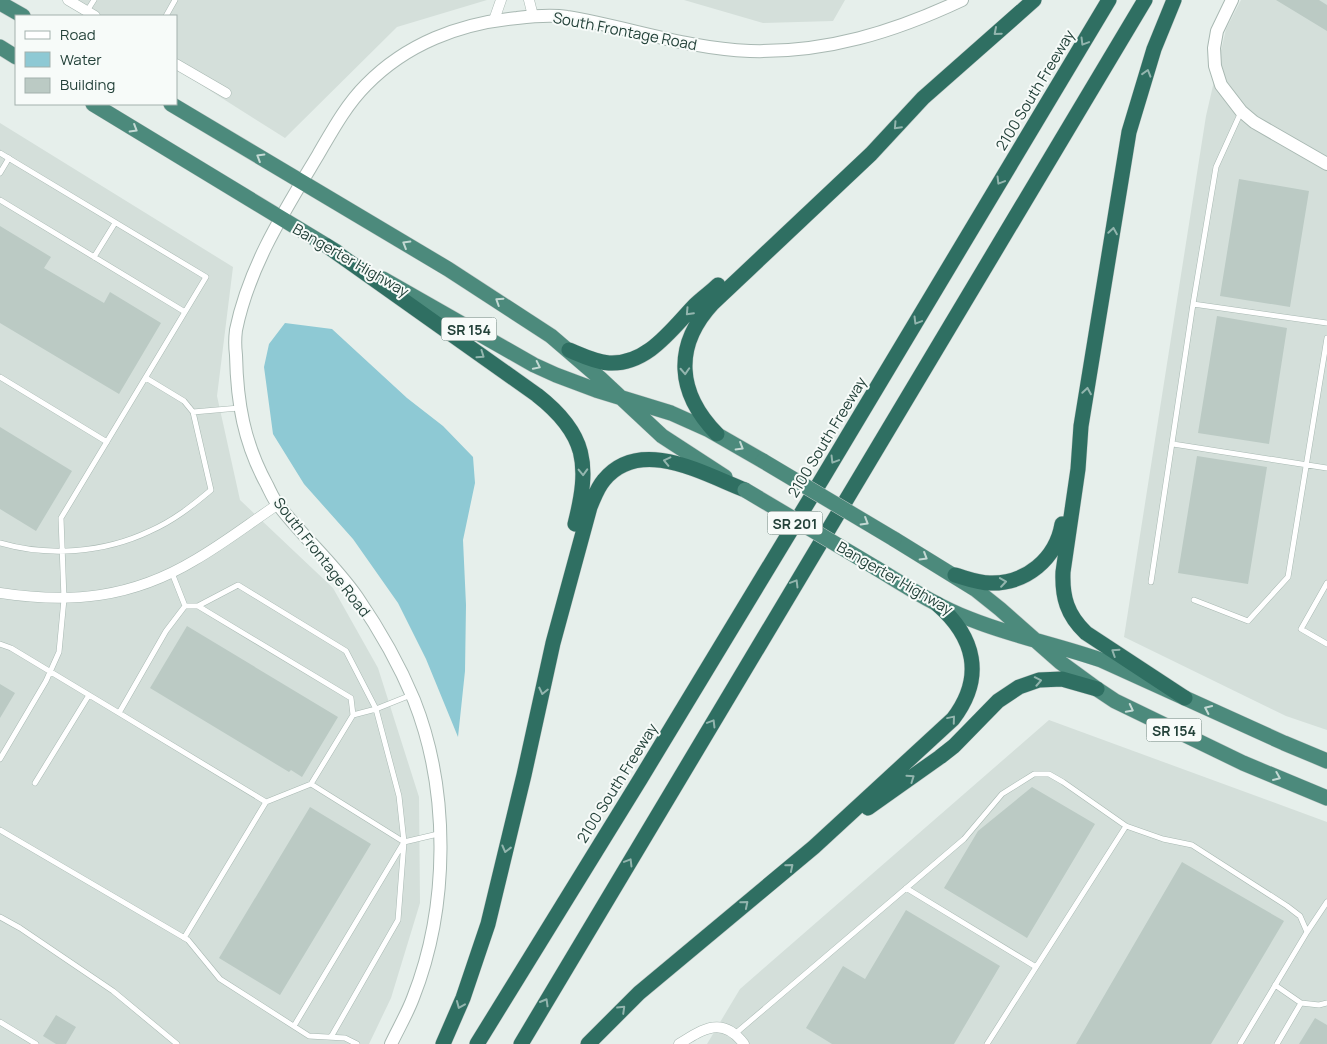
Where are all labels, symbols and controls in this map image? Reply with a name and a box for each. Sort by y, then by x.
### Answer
street label: South Frontage Road [551,7,699,55]
legend [15,15,178,105]
text: Road [60,24,96,45]
street label: 2100 South Freeway [991,26,1079,154]
one-way arrow [993,26,1002,35]
one-way arrow [1080,36,1090,45]
text: Water [60,49,102,70]
one-way arrow [1141,69,1151,77]
text: Building [60,74,115,95]
one-way arrow [894,121,903,130]
one-way arrow [129,123,138,133]
one-way arrow [256,153,265,163]
one-way arrow [997,176,1007,185]
street label: Bangerter Highway [289,218,413,302]
one-way arrow [1107,227,1117,235]
one-way arrow [402,240,411,250]
one-way arrow [495,298,504,307]
one-way arrow [686,306,695,315]
one-way arrow [914,315,924,324]
road number: SR 154 [442,318,496,340]
one-way arrow [475,349,485,358]
one-way arrow [532,360,541,370]
one-way arrow [679,367,690,375]
street label: 2100 South Freeway [783,373,871,501]
one-way arrow [1081,387,1091,396]
one-way arrow [735,441,744,451]
one-way arrow [830,455,840,464]
one-way arrow [663,456,672,467]
one-way arrow [578,469,588,477]
street label: South Frontage Road [269,493,375,621]
road number: SR 201 [768,512,822,534]
one-way arrow [860,515,869,525]
street label: Bangerter Highway [833,536,957,620]
one-way arrow [919,551,928,561]
one-way arrow [998,577,1007,587]
one-way arrow [789,580,799,589]
one-way arrow [1111,648,1120,658]
one-way arrow [1034,676,1042,687]
one-way arrow [538,686,549,695]
one-way arrow [1125,703,1134,713]
one-way arrow [1204,704,1213,715]
one-way arrow [947,716,955,725]
road number: SR 154 [1146,718,1202,742]
street label: 2100 South Freeway [572,719,662,847]
one-way arrow [706,719,716,728]
one-way arrow [1272,771,1281,782]
one-way arrow [905,775,914,784]
one-way arrow [501,845,512,854]
one-way arrow [622,859,632,868]
one-way arrow [784,863,793,872]
one-way arrow [740,900,749,909]
one-way arrow [539,998,549,1007]
one-way arrow [455,1000,466,1009]
one-way arrow [616,1006,625,1015]

